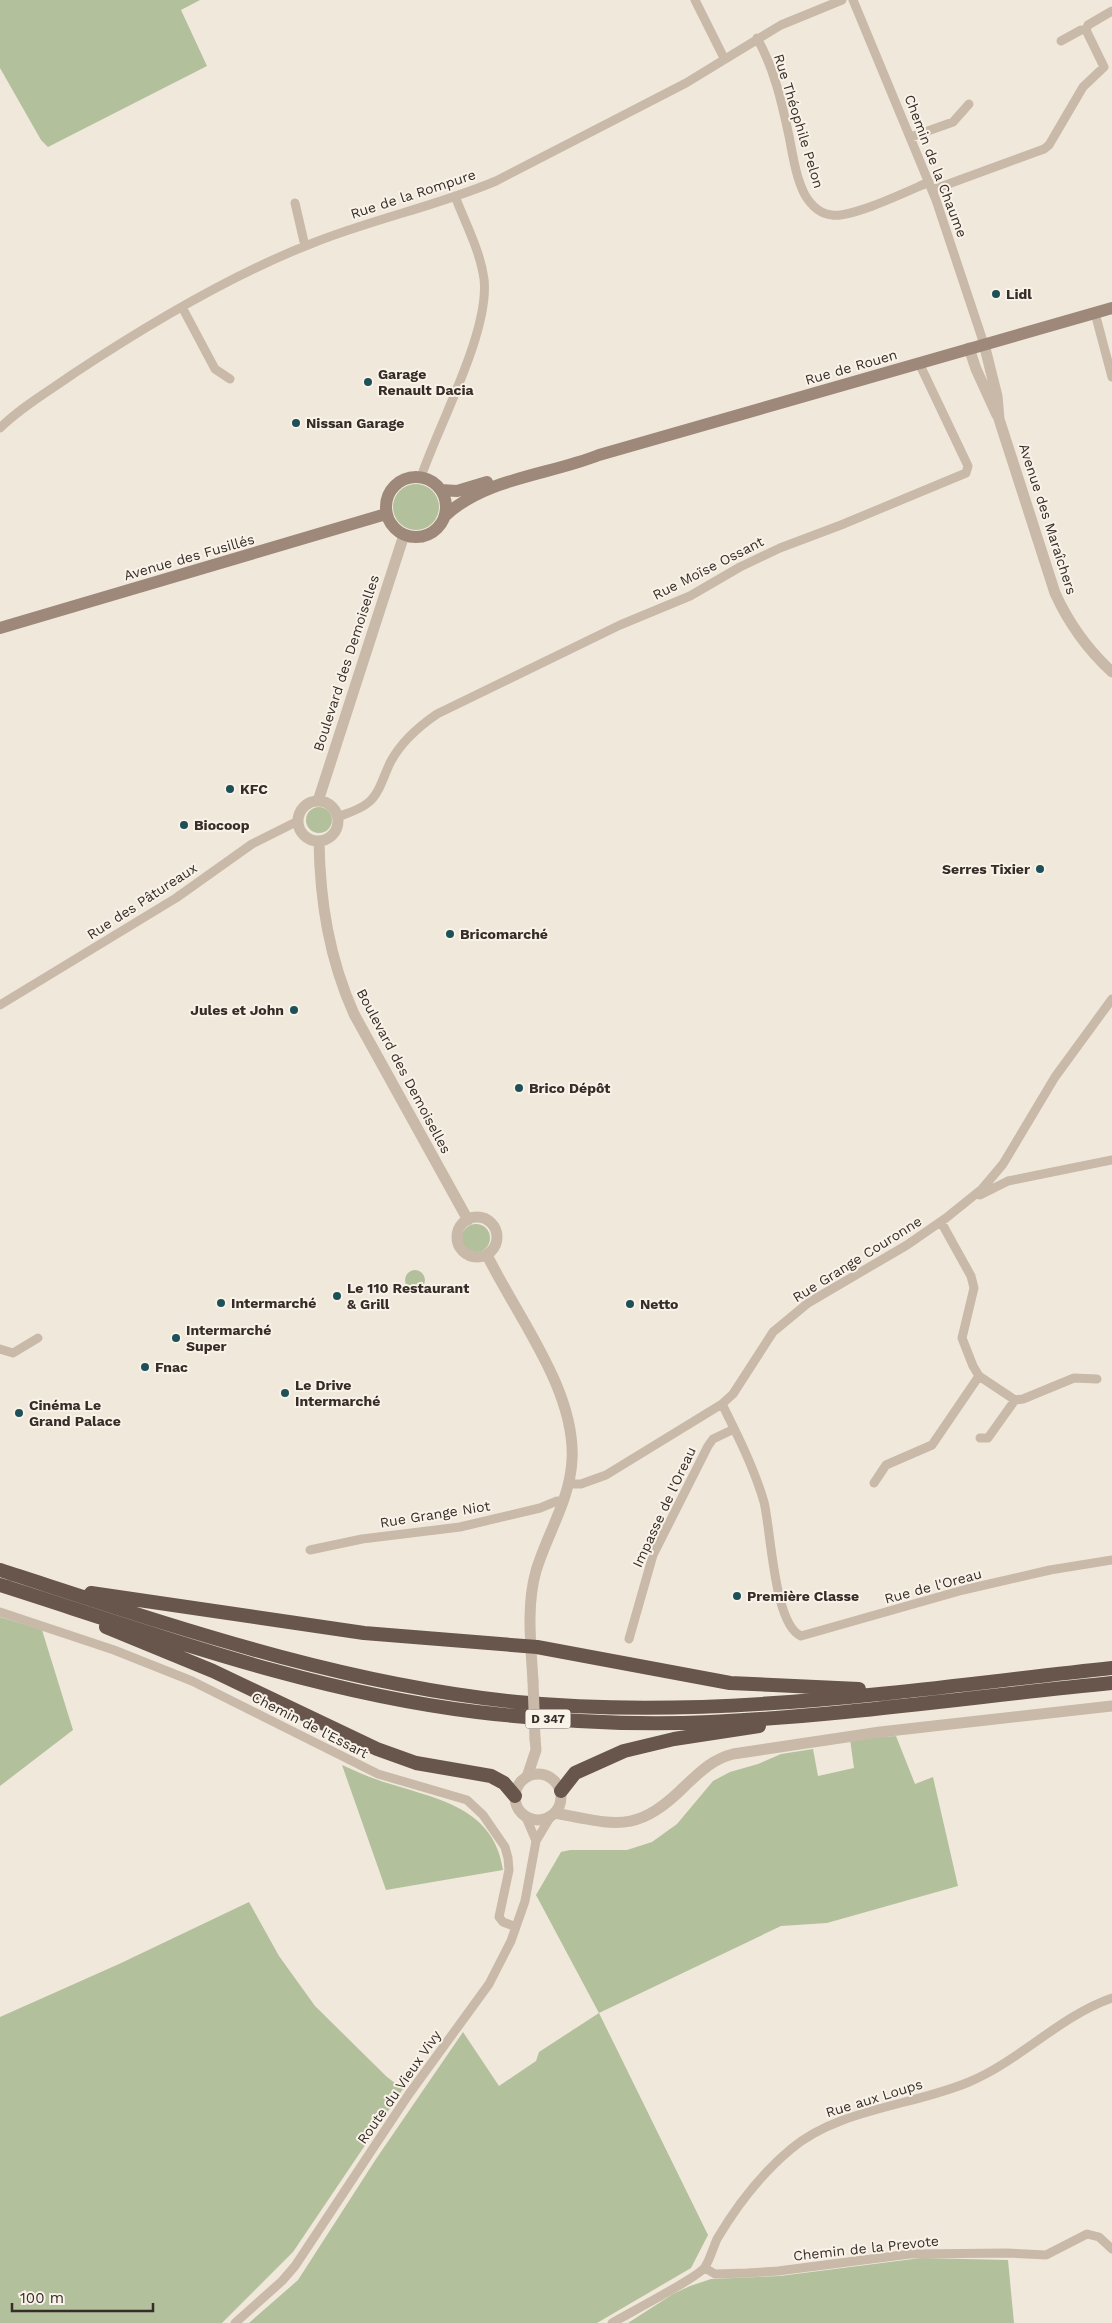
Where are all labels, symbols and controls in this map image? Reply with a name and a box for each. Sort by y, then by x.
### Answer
street label: Rue Théophile Pelon [771,52,827,190]
street label: Chemin de la Chaume [901,92,971,240]
street label: Rue de la Rompure [348,166,478,222]
place label: Lidl [1006,286,1032,302]
marker: Lidl [990,288,1002,300]
street label: Rue de Rouen [803,346,899,388]
place label: Garage Renault Dacia [378,366,475,398]
marker: Garage Renault Dacia [362,376,374,388]
place label: Nissan Garage [306,415,404,431]
marker: Nissan Garage [290,417,302,429]
street label: Avenue des Maraîchers [1016,442,1080,596]
street label: Avenue des Fusillés [122,531,256,583]
street label: Rue Moïse Ossant [650,533,766,603]
street label: Boulevard des Demoiselles [310,573,382,753]
place label: KFC [240,781,268,797]
marker: KFC [224,783,236,795]
place label: Biocoop [194,817,250,833]
marker: Biocoop [178,819,190,831]
street label: Rue des Pâtureaux [84,859,200,943]
place label: Serres Tixier [942,861,1030,877]
marker: Serres Tixier [1034,863,1046,875]
place label: Bricomarché [460,926,548,942]
marker: Bricomarché [444,928,456,940]
street label: Boulevard des Demoiselles [354,986,454,1156]
place label: Jules et John [190,1002,284,1018]
marker: Jules et John [288,1004,300,1016]
place label: Brico Dépôt [529,1080,610,1096]
marker: Brico Dépôt [513,1082,525,1094]
street label: Rue Grange Couronne [790,1213,924,1305]
place label: Le 110 Restaurant & Grill [347,1280,469,1312]
marker: Le 110 Restaurant & Grill [331,1290,343,1302]
place label: Intermarché [231,1295,316,1311]
place label: Netto [640,1296,678,1312]
marker: Intermarché [215,1297,227,1309]
marker: Netto [624,1298,636,1310]
place label: Intermarché Super [186,1322,271,1354]
marker: Intermarché Super [170,1332,182,1344]
place label: Fnac [155,1359,188,1375]
marker: Fnac [139,1361,151,1373]
place label: Le Drive Intermarché [295,1377,380,1409]
marker: Le Drive Intermarché [279,1387,291,1399]
place label: Cinéma Le Grand Palace [29,1397,121,1429]
marker: Cinéma Le Grand Palace [13,1407,25,1419]
street label: Impasse de l'Oreau [629,1444,699,1570]
street label: Rue Grange Niot [379,1497,491,1531]
street label: Rue de l'Oreau [883,1565,983,1607]
place label: Première Classe [747,1588,859,1604]
marker: Première Classe [731,1590,743,1602]
street label: Chemin de l'Essart [249,1689,371,1761]
road number: D 347 [526,1710,570,1728]
street label: Route du Vieux Vivy [354,2027,445,2147]
street label: Rue aux Loups [824,2076,924,2120]
street label: Chemin de la Prevote [792,2232,940,2264]
scale bar [12,2280,154,2312]
text: 100 m [20,2289,64,2307]

